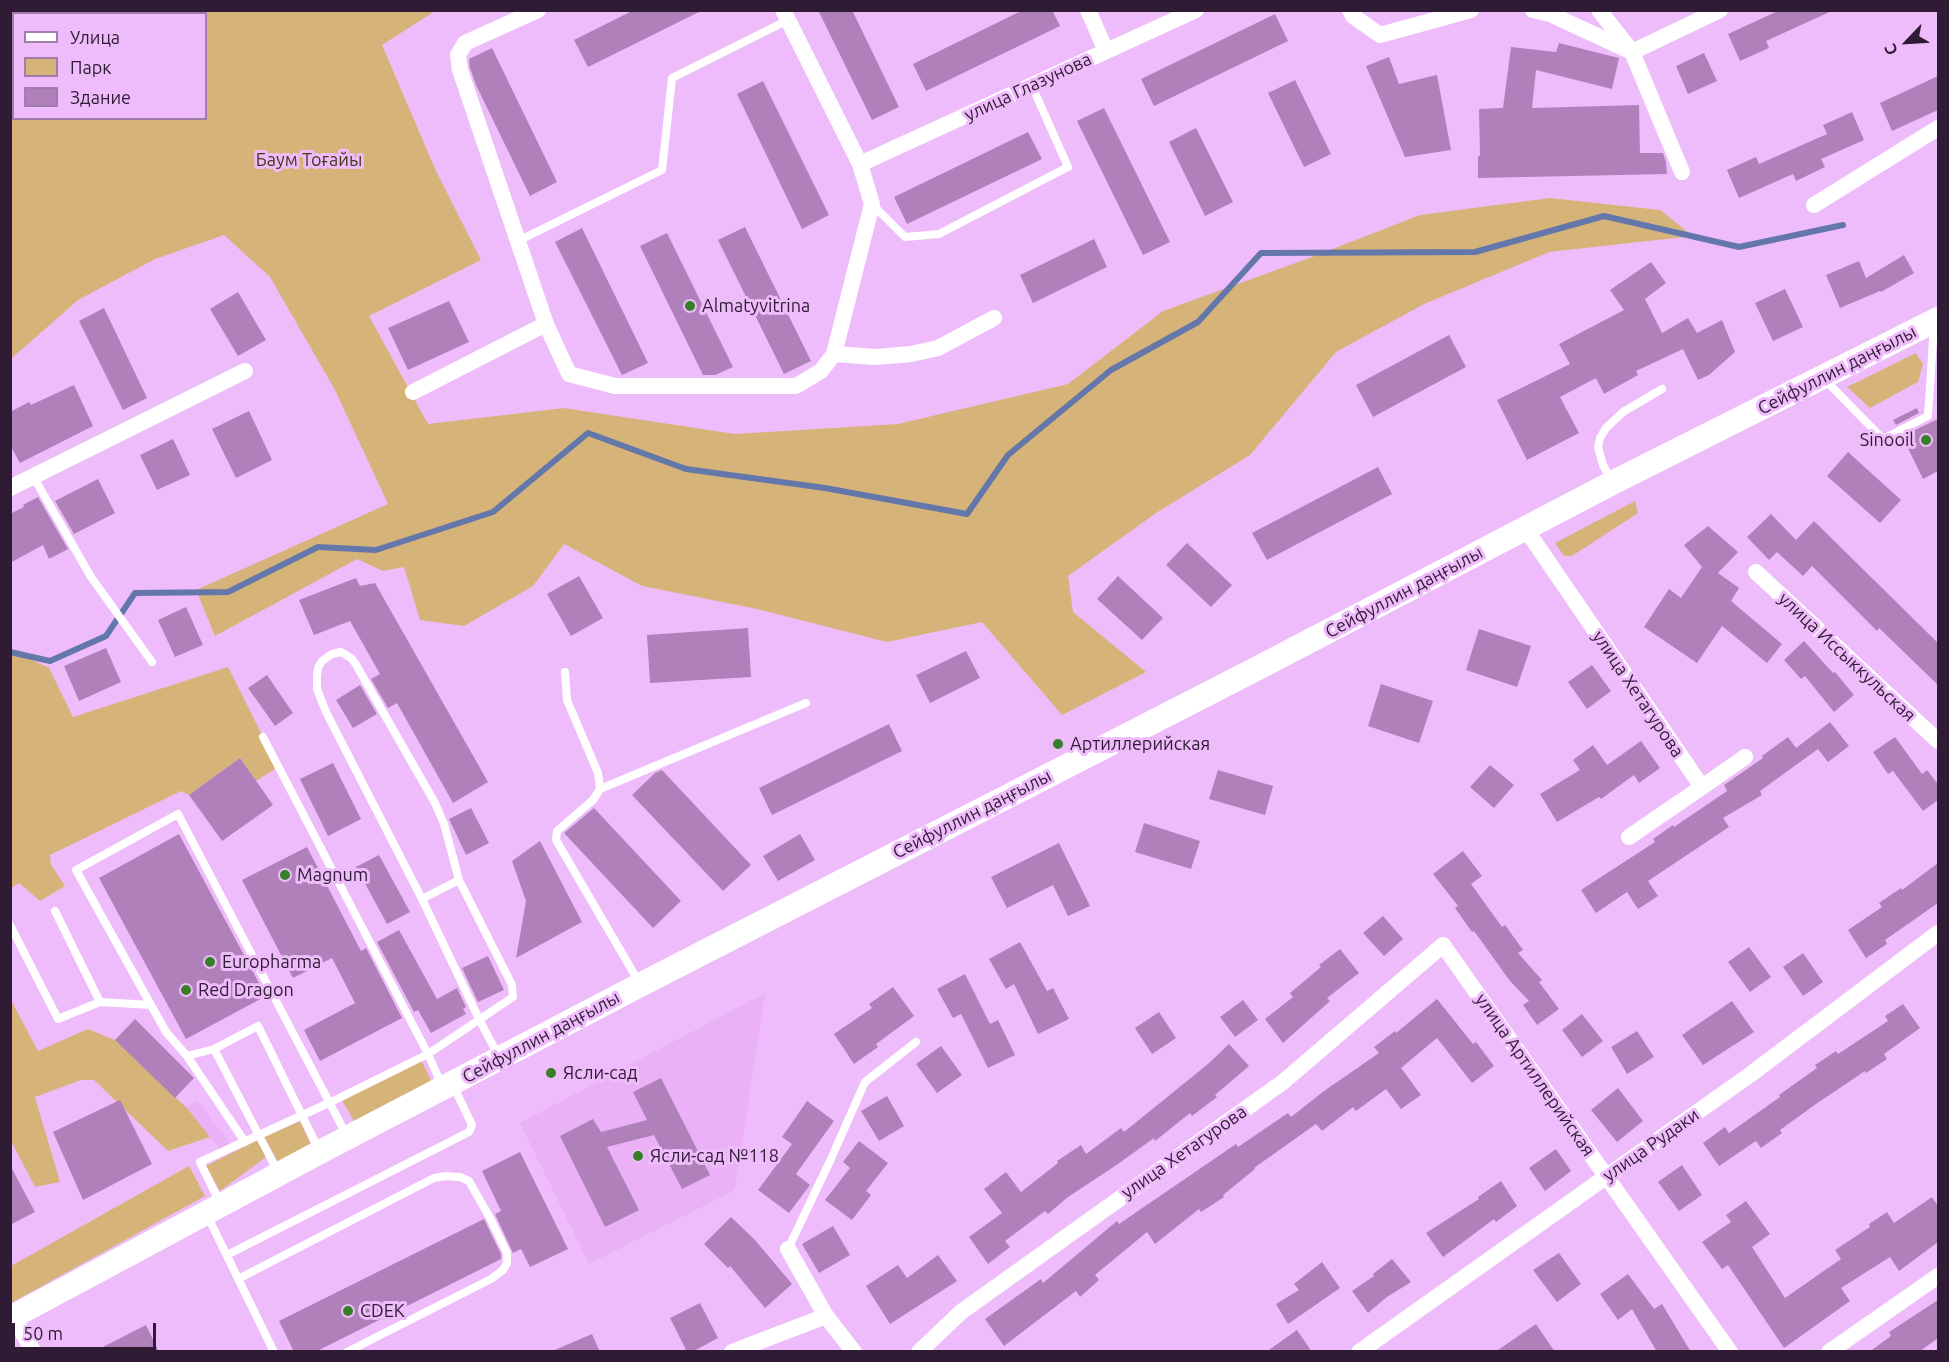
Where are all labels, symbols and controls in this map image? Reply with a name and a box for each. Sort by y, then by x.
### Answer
legend [12,12,207,120]
north arrow [1877,12,1937,72]
text: Улица [70,27,120,47]
text: С [1880,41,1901,58]
street label: улица Глазунова [961,48,1095,126]
text: Парк [70,57,111,77]
text: Здание [70,87,131,107]
park label: Баум Тоғайы [256,149,362,171]
place label: Almatyvitrina [702,295,810,317]
marker: Almatyvitrina [683,299,697,313]
street label: Сейфуллин даңғылы [1754,321,1920,419]
place label: Sinooil [1860,429,1914,451]
marker: Sinooil [1919,433,1933,447]
street label: Сейфуллин даңғылы [1322,541,1486,643]
street label: улица Иссыккульская [1774,588,1920,726]
street label: улица Хетагурова [1588,627,1688,761]
place label: Артиллерийская [1070,733,1210,755]
marker: Артиллерийская [1051,737,1065,751]
street label: Сейфуллин даңғылы [889,765,1055,863]
place label: Magnum [297,864,368,886]
marker: Magnum [278,868,292,882]
place label: Europharma [222,951,321,973]
marker: Europharma [203,955,217,969]
place label: Red Dragon [198,979,294,1001]
marker: Red Dragon [179,983,193,997]
street label: Сейфуллин даңғылы [459,986,623,1088]
street label: улица Артиллерийская [1471,989,1599,1161]
place label: Ясли-сад [563,1062,638,1084]
marker: Ясли-сад [544,1066,558,1080]
street label: улица Хетагурова [1117,1101,1251,1203]
street label: улица Рудаки [1599,1104,1703,1186]
place label: Ясли-сад №118 [650,1145,779,1167]
marker: Ясли-сад №118 [631,1149,645,1163]
place label: CDEK [360,1300,405,1322]
marker: CDEK [341,1304,355,1318]
scale bar [15,1311,159,1349]
text: 50 m [23,1323,63,1343]

